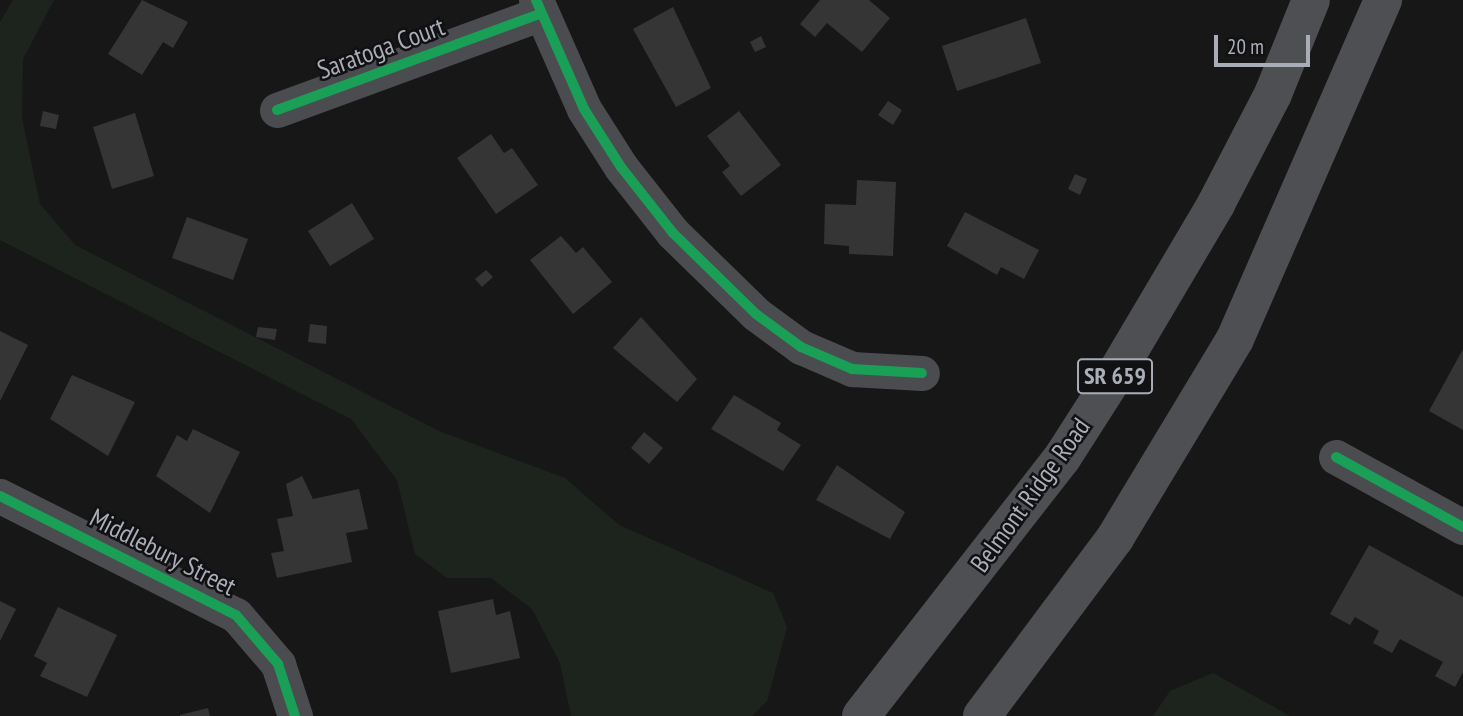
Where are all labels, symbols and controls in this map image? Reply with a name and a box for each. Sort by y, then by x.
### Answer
street label: Saratoga Court [313,11,449,85]
scale bar [1218,21,1314,65]
text: 20 m [1227,33,1264,60]
road number: SR 659 [1076,356,1154,396]
street label: Belmont Ridge Road [964,412,1096,578]
street label: Middlebury Street [84,502,242,602]

